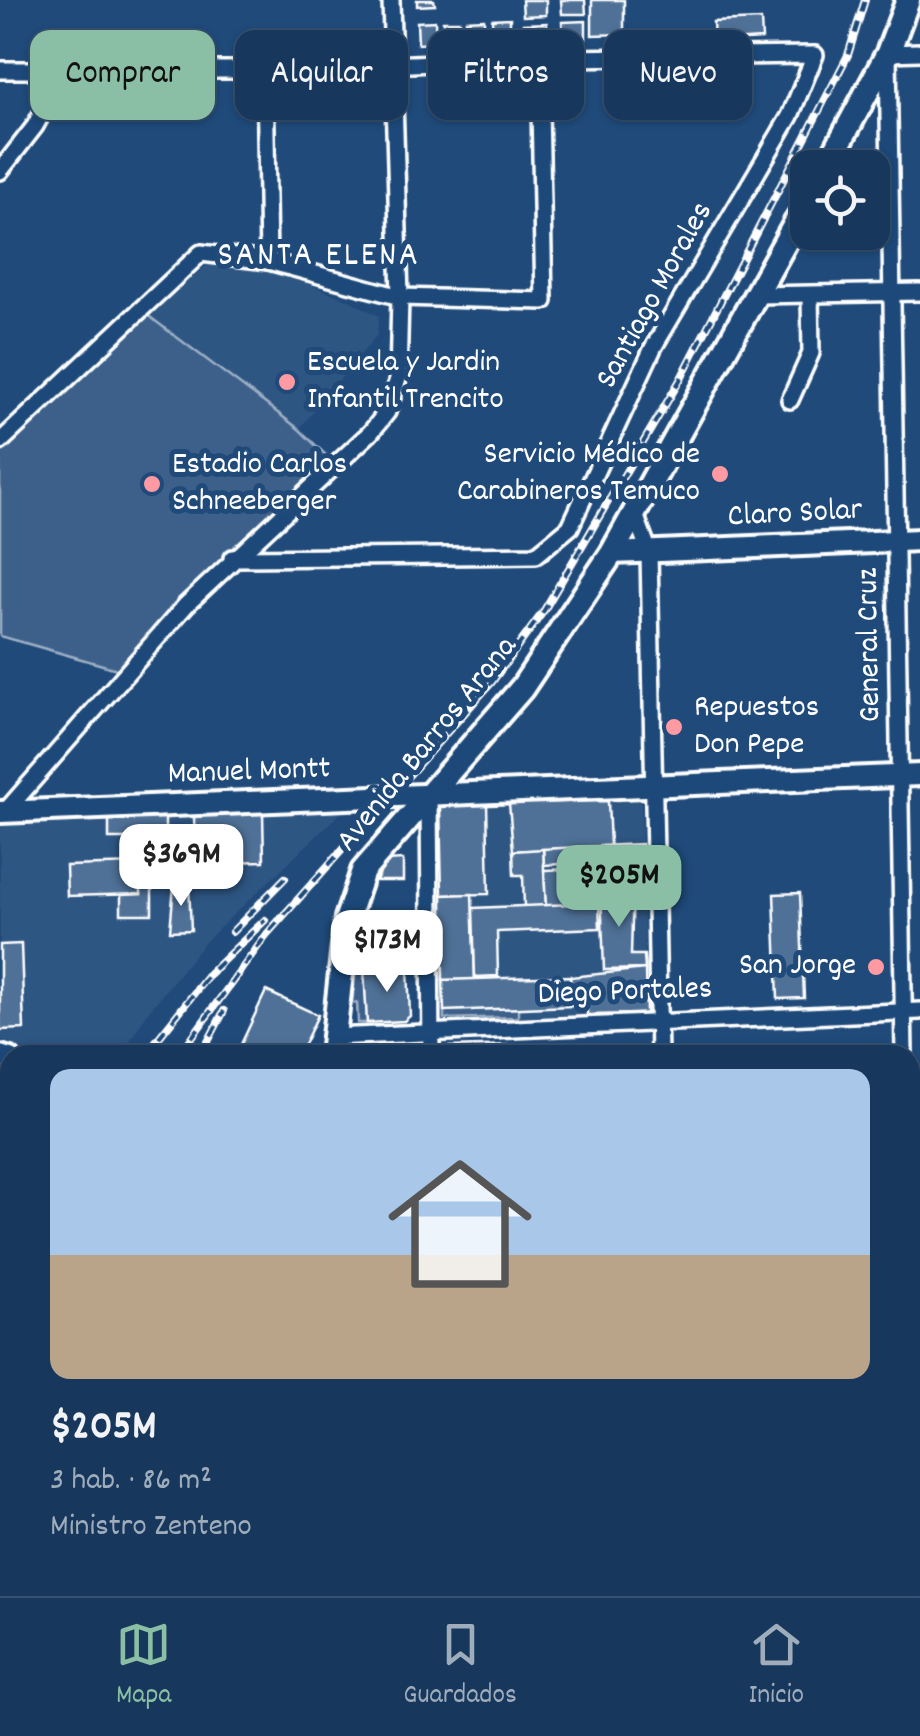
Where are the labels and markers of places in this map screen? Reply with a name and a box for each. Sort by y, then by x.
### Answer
place label: Escuela y Jardin Infantil Trencito [307,341,504,424]
marker: Escuela y Jardin Infantil Trencito [276,371,298,393]
place label: Servicio Médico de Carabineros Temuco [457,433,700,516]
place label: Estadio Carlos Schneeberger [172,443,347,526]
marker: Servicio Médico de Carabineros Temuco [709,463,731,485]
marker: Estadio Carlos Schneeberger [141,473,163,495]
place label: Repuestos Don Pepe [694,686,819,769]
marker: Repuestos Don Pepe [663,716,685,738]
pin: $369M [111,824,251,909]
pin: $205M [549,845,689,930]
pin: $173M [317,910,457,995]
place label: San Jorge [739,944,856,990]
marker: San Jorge [865,956,887,978]

